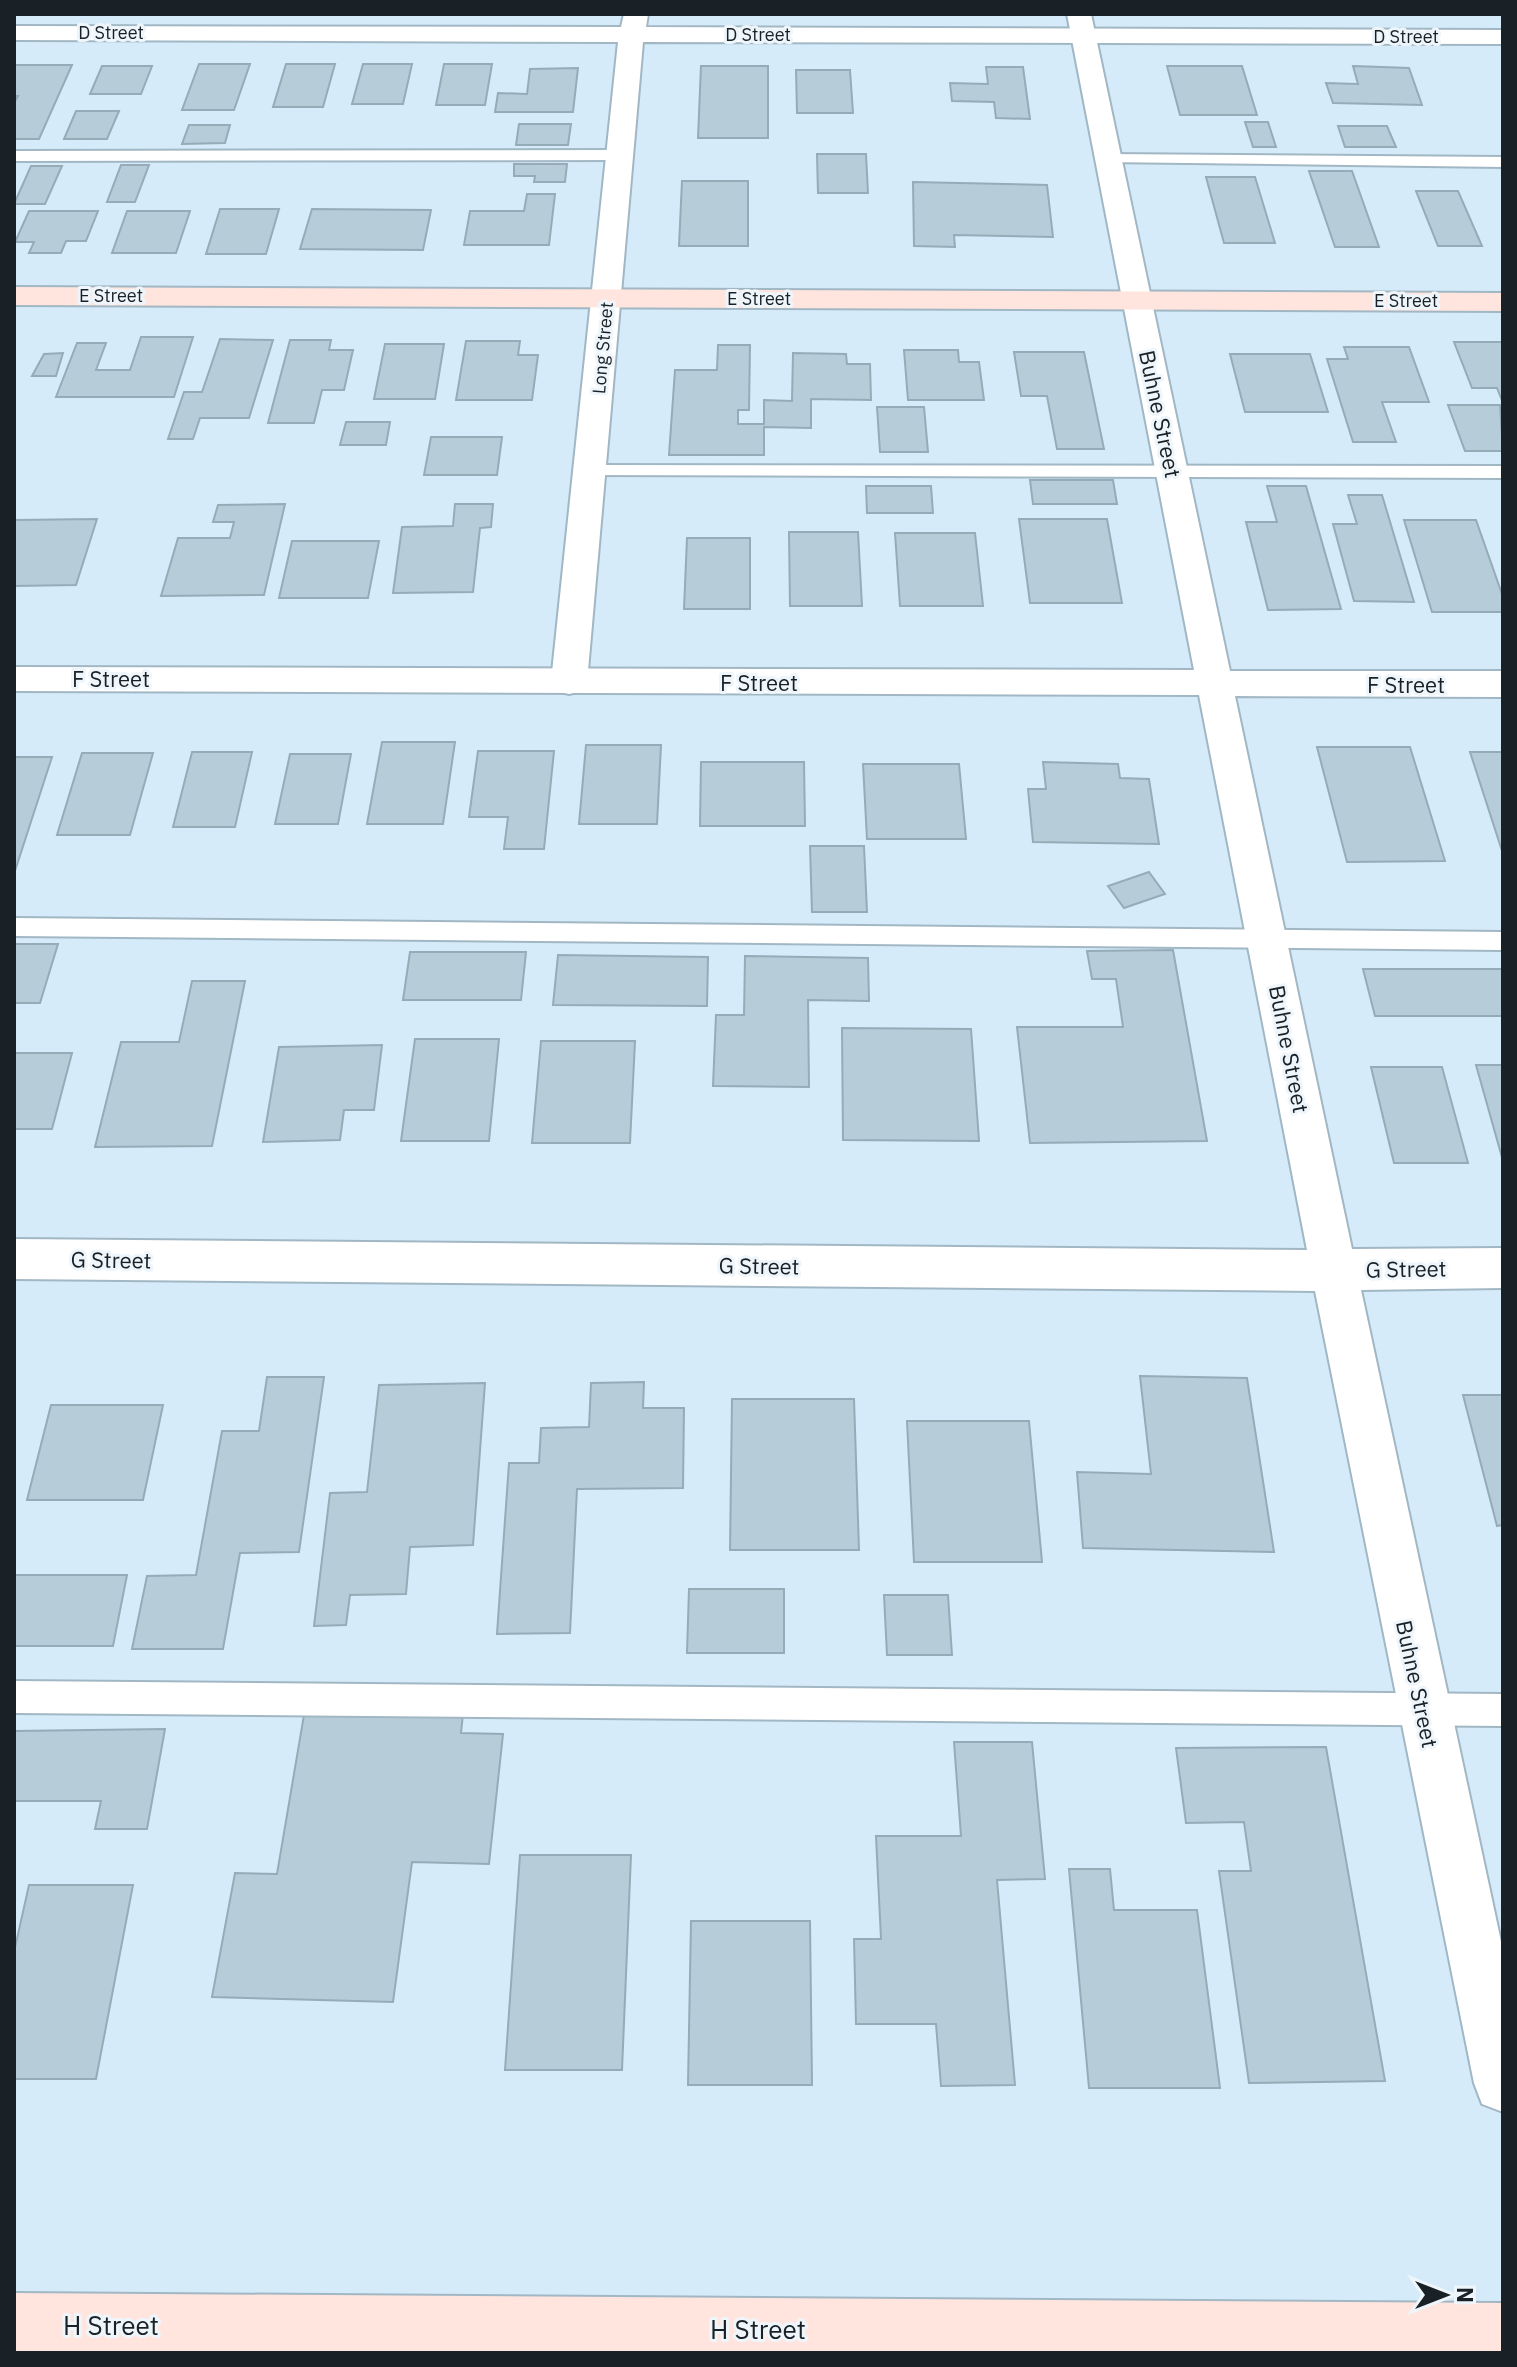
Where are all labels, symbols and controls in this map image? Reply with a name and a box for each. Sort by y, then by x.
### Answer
street label: D Street [78,21,144,44]
street label: D Street [725,23,791,46]
street label: D Street [1373,25,1439,48]
street label: E Street [79,284,143,307]
street label: E Street [727,287,791,310]
street label: E Street [1374,289,1438,312]
street label: Long Street [587,301,618,395]
street label: Buhne Street [1133,348,1188,480]
street label: F Street [72,664,150,693]
street label: F Street [720,668,798,697]
street label: F Street [1367,670,1445,699]
street label: Buhne Street [1263,983,1316,1115]
street label: G Street [70,1244,152,1275]
street label: G Street [718,1250,800,1281]
street label: G Street [1365,1253,1447,1284]
street label: Buhne Street [1390,1618,1445,1750]
north arrow [1405,2255,1485,2335]
text: N [1451,2287,1480,2303]
street label: H Street [63,2308,159,2342]
street label: H Street [710,2312,806,2346]

